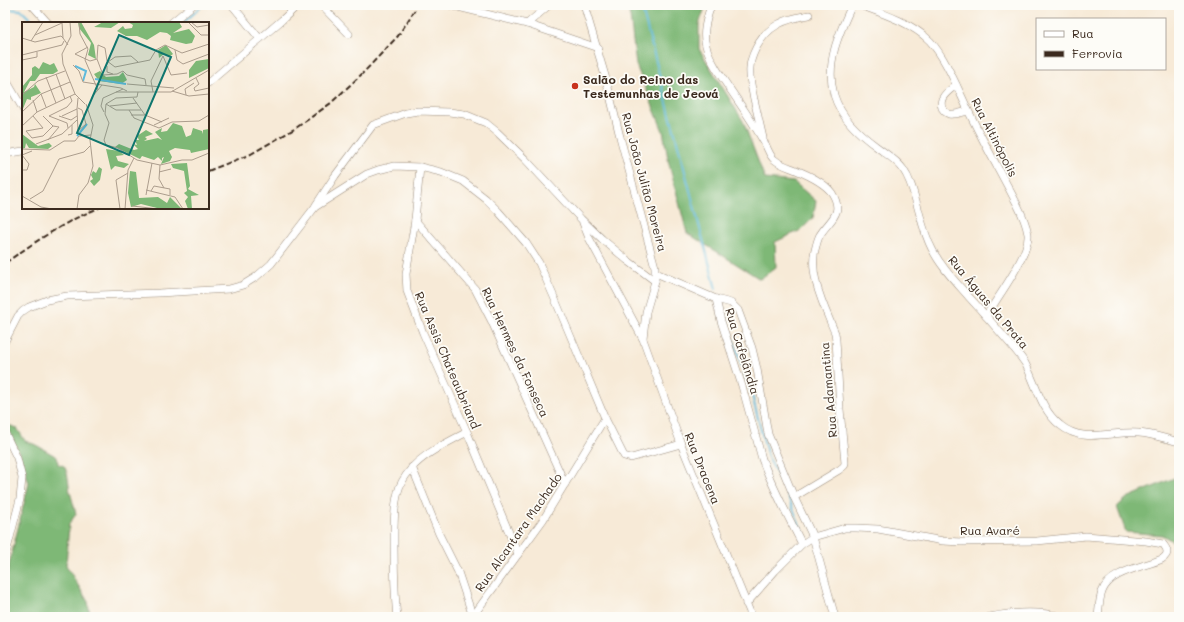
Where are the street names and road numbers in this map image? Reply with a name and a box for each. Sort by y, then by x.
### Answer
street label: Rua Altinópolis [968,95,1022,179]
street label: Rua João Julião Moreira [619,111,671,253]
street label: Rua Águas da Prata [945,252,1033,352]
street label: Rua Hermes da Fonseca [479,285,553,419]
street label: Rua Assis Chateaubriand [412,289,484,431]
street label: Rua Cafelândia [722,306,764,396]
street label: Rua Adamantina [816,342,840,438]
street label: Rua Dracena [681,430,725,506]
street label: Rua Alcantara Machado [471,470,565,594]
street label: Rua Avaré [960,522,1020,538]

